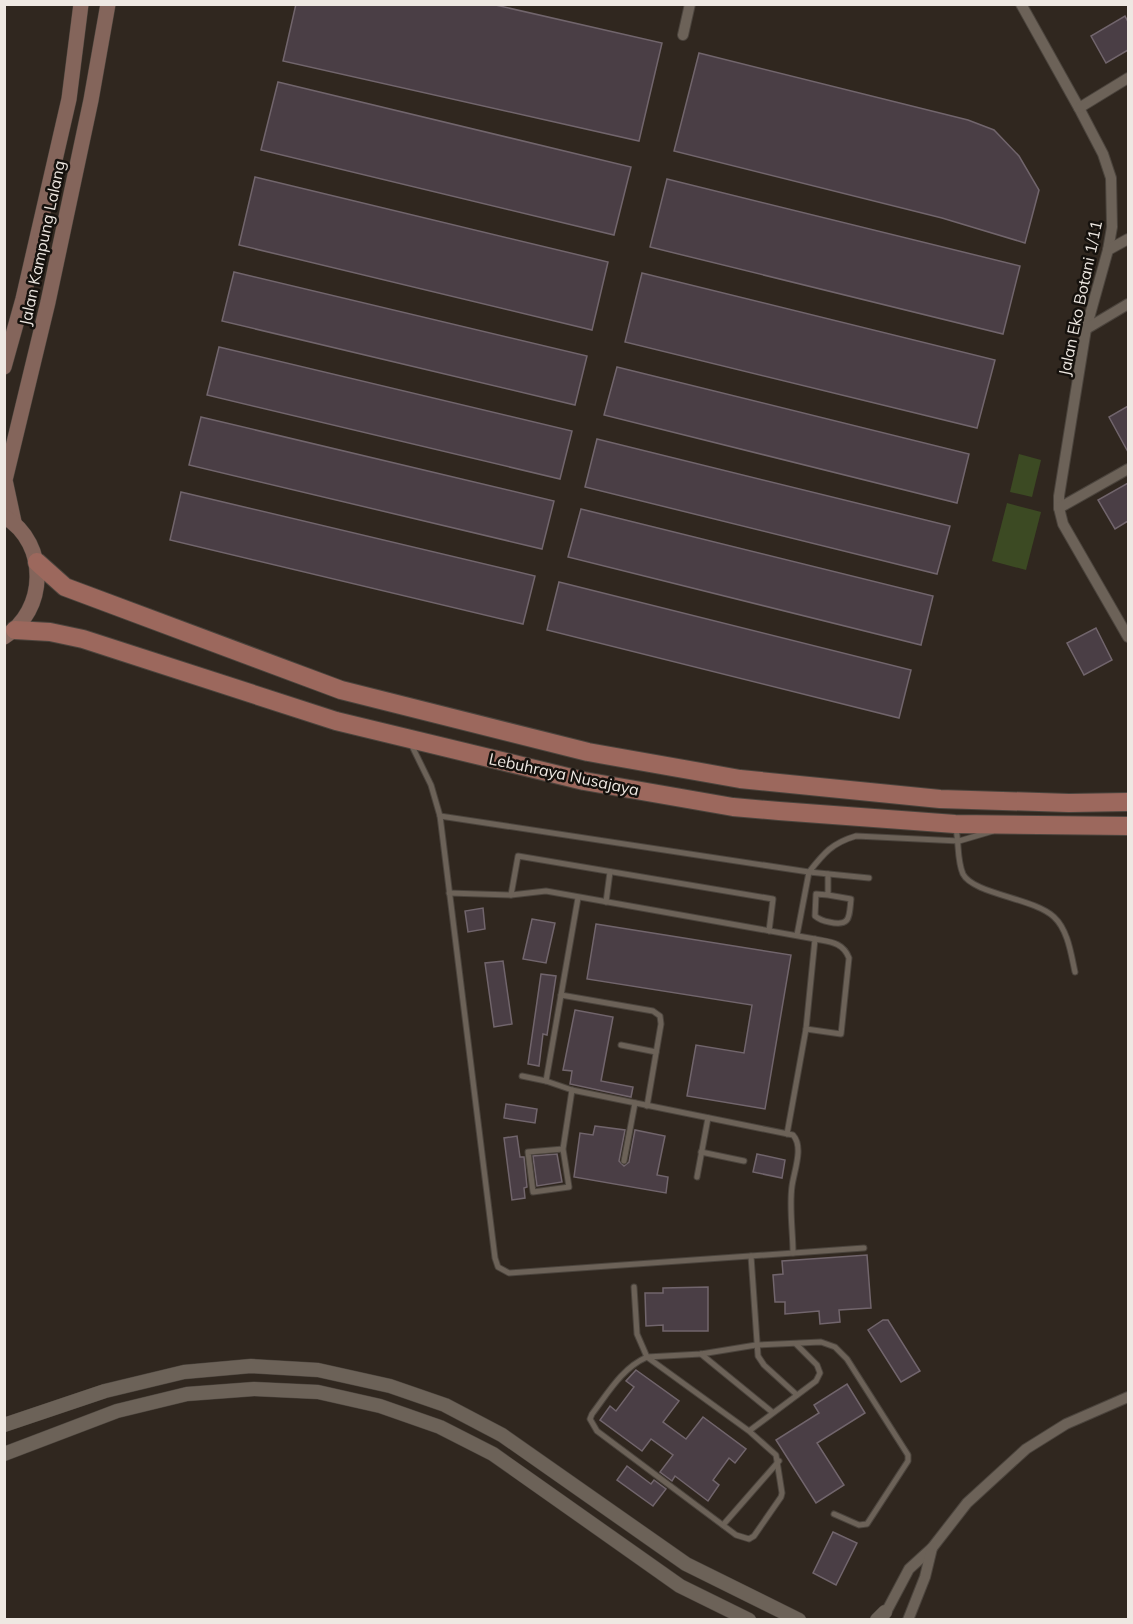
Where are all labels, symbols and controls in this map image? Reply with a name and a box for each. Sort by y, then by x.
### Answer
street label: Jalan Kampung Lalang [15,159,69,327]
street label: Jalan Eko Botani 1/11 [1054,218,1106,378]
street label: Lebuhraya Nusajaya [487,748,641,800]

